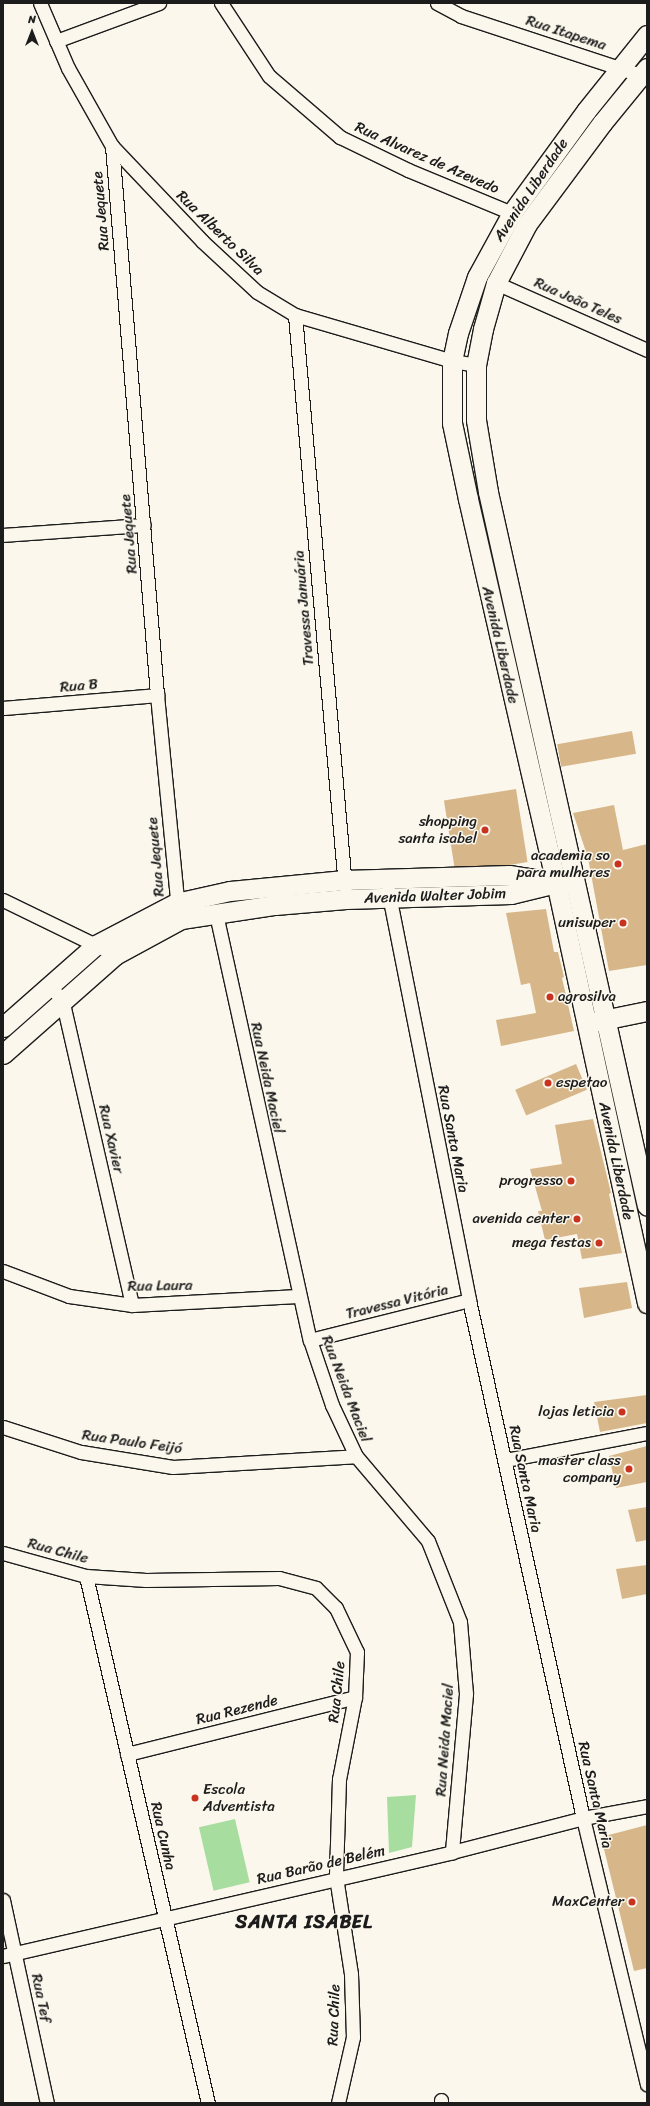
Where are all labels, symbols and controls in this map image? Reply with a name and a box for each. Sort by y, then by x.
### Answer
text: N [28,10,36,29]
north arrow [12,12,52,52]
street label: Rua Itapema [524,12,608,54]
street label: Rua Alvarez de Azevedo [352,118,502,198]
street label: Avenida Liberdade [490,135,572,245]
street label: Rua Jequete [89,170,113,252]
street label: Rua Alberto Silva [172,187,268,279]
street label: Rua João Teles [531,273,625,329]
street label: Rua Jequete [117,493,141,575]
street label: Travessa Januária [290,549,318,667]
street label: Avenida Liberdade [478,584,522,706]
street label: Rua B [59,675,99,697]
place label: shopping santa isabel [399,812,477,847]
street label: Rua Jequete [144,816,168,898]
marker: shopping santa isabel [480,825,490,835]
place label: academia so para mulheres [517,846,610,881]
marker: academia so para mulheres [613,859,623,869]
street label: Avenida Walter Jobim [364,885,506,907]
place label: unisuper [558,914,615,932]
marker: unisuper [618,918,628,928]
place label: agrosilva [558,988,616,1006]
marker: agrosilva [545,992,555,1002]
street label: Rua Neida Maciel [246,1021,288,1135]
place label: espetao [556,1074,607,1092]
marker: espetao [543,1078,553,1088]
street label: Rua Santa Maria [434,1084,472,1194]
street label: Avenida Liberdade [595,1100,637,1222]
street label: Rua Xavier [94,1103,128,1175]
place label: progresso [499,1172,563,1190]
marker: progresso [566,1176,576,1186]
place label: avenida center [472,1210,569,1228]
marker: avenida center [572,1214,582,1224]
place label: mega festas [511,1234,591,1252]
marker: mega festas [594,1238,604,1248]
street label: Rua Laura [127,1276,193,1296]
street label: Travessa Vitória [344,1281,450,1323]
street label: Rua Neida Maciel [317,1333,375,1445]
place label: lojas leticia [538,1403,614,1421]
marker: lojas leticia [617,1407,627,1417]
street label: Rua Santa Maria [505,1424,545,1534]
street label: Rua Paulo Feijó [81,1426,183,1458]
place label: master class company [539,1451,621,1486]
marker: master class company [624,1464,634,1474]
street label: Rua Chile [26,1534,90,1568]
street label: Rua Chile [325,1660,349,1724]
street label: Rua Neida Maciel [432,1683,458,1797]
street label: Rua Rezende [194,1691,280,1729]
street label: Rua Santa Maria [574,1740,616,1850]
place label: Escola Adventista [203,1780,275,1815]
marker: Escola Adventista [190,1793,200,1803]
street label: Rua Cunha [146,1800,180,1872]
street label: Rua Barão de Belém [255,1842,387,1888]
place label: MaxCenter [552,1893,624,1911]
marker: MaxCenter [627,1897,637,1907]
district label: SANTA ISABEL [235,1911,373,1933]
street label: Rua Tef [27,1972,55,2024]
street label: Rua Chile [324,1984,344,2046]

